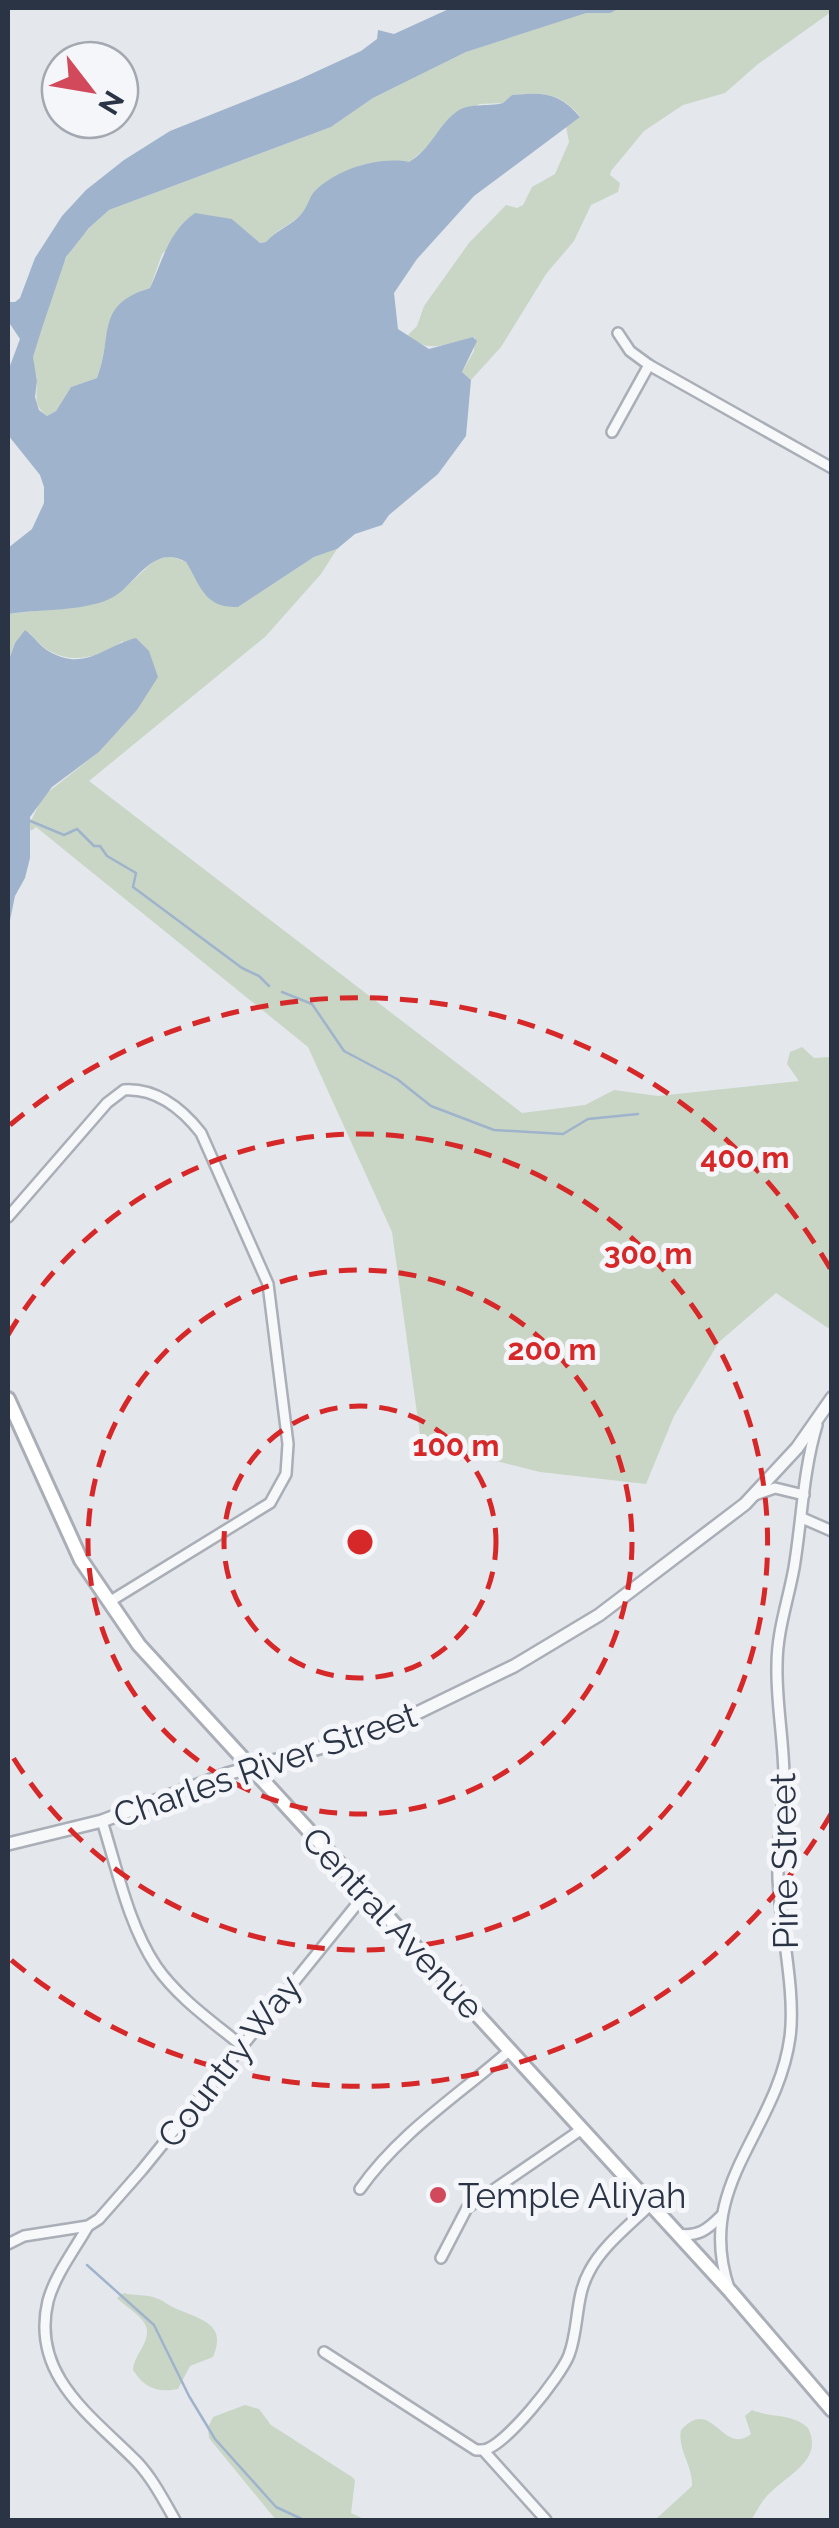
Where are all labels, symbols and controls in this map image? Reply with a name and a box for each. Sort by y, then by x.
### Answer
north arrow [40,40,140,140]
text: N [91,85,131,120]
text: 400 m [700,1140,790,1175]
text: 300 m [604,1236,692,1271]
text: 200 m [508,1332,596,1367]
text: 100 m [413,1428,499,1463]
centre of rings [342,1524,378,1560]
street label: Charles River Street [108,1694,422,1836]
street label: Pine Street [762,1772,806,1950]
street label: Central Avenue [294,1819,492,2027]
street label: Country Way [149,1966,309,2156]
place label: Temple Aliyah [458,2175,686,2216]
marker: Temple Aliyah [427,2184,449,2206]

